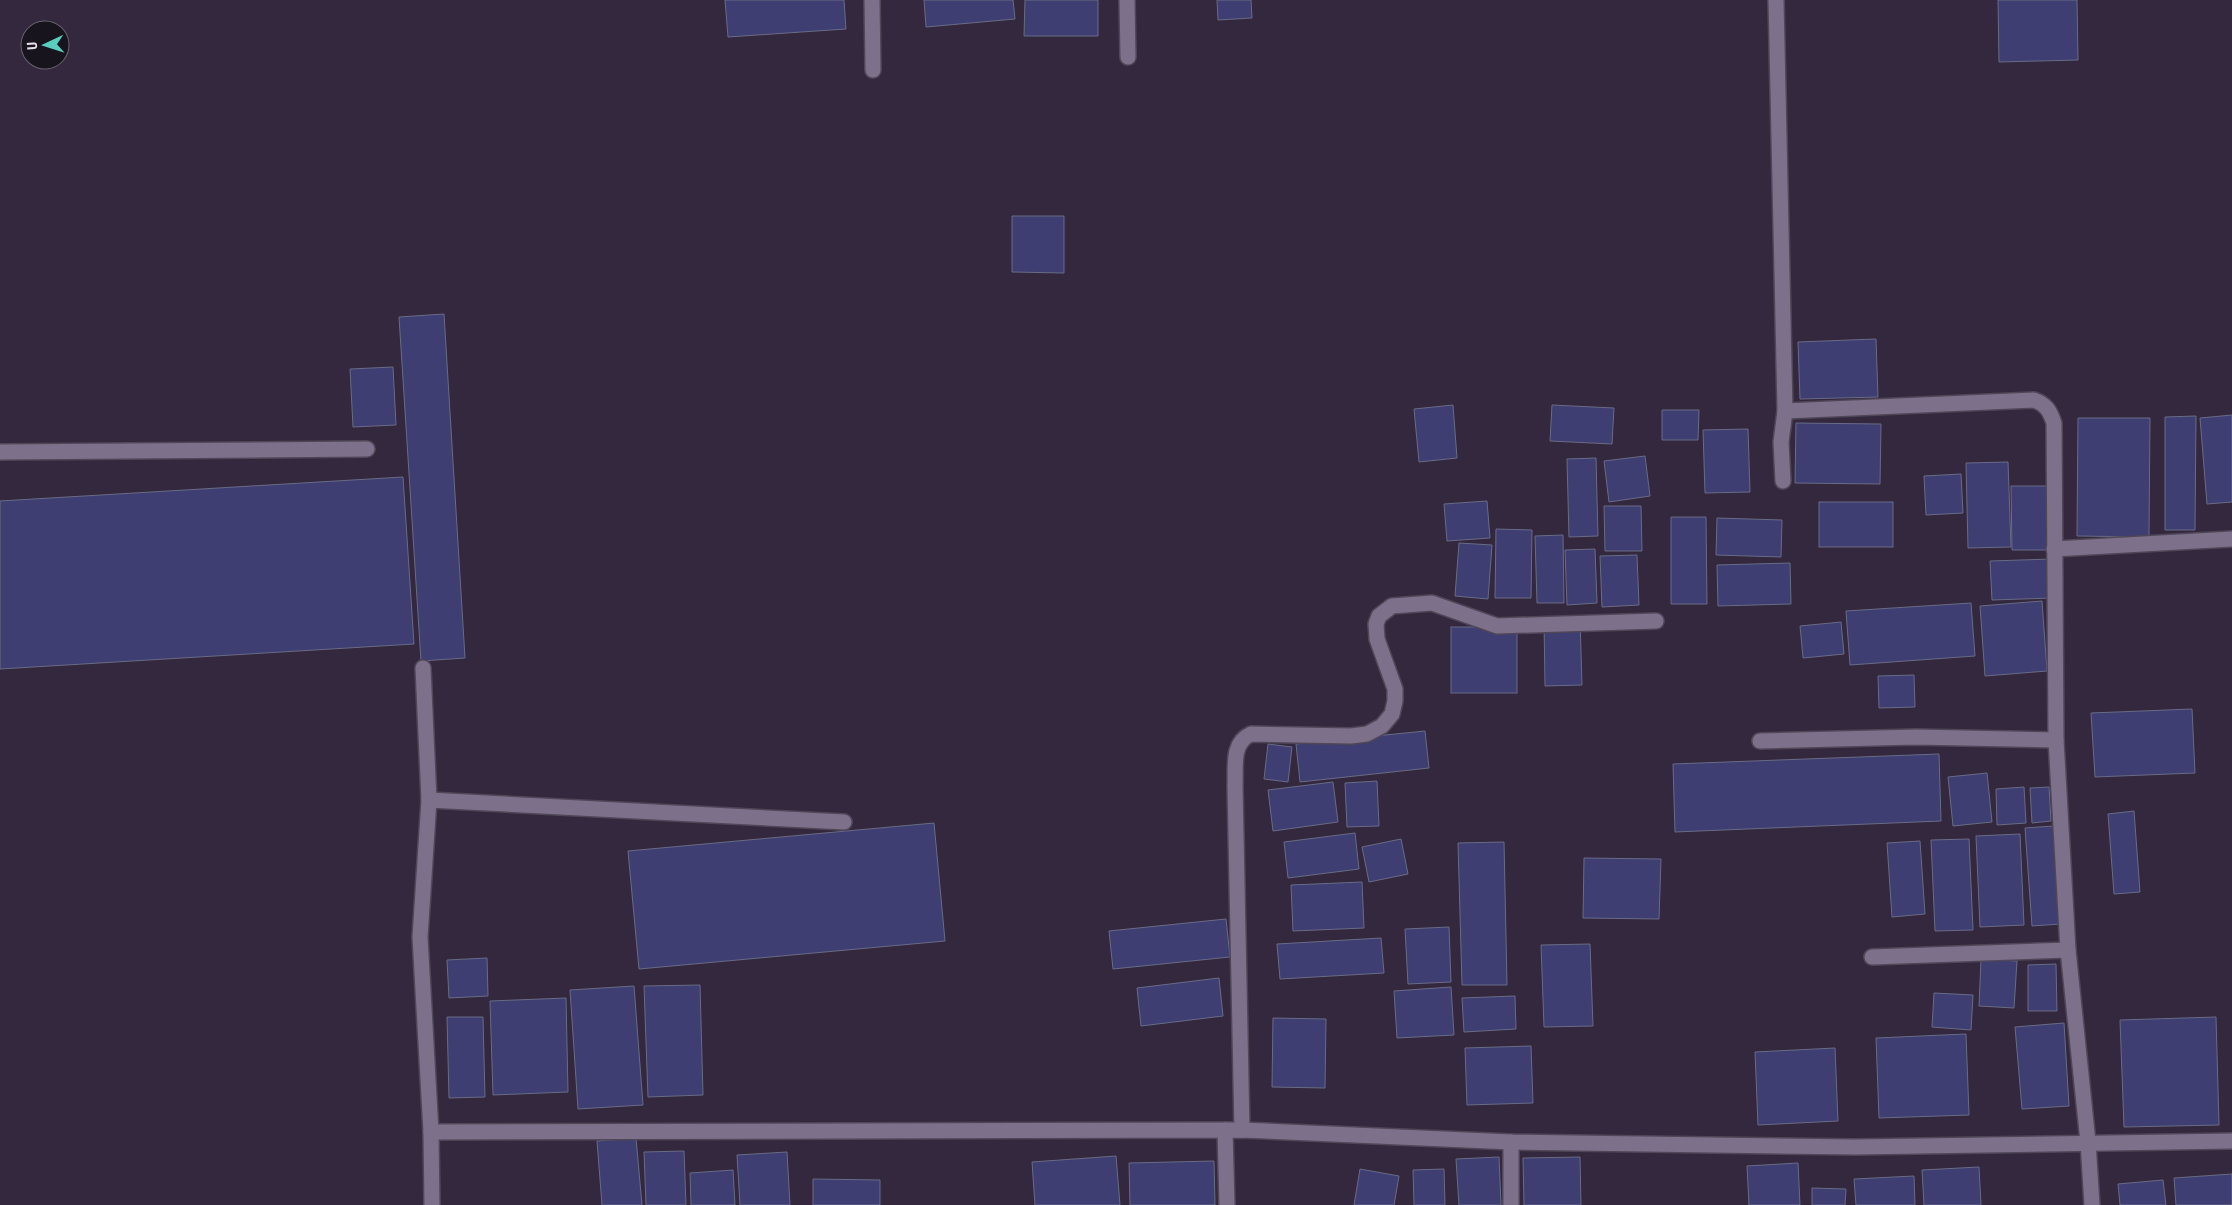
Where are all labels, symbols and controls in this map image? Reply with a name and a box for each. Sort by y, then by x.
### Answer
north arrow [20,20,70,70]
text: U [24,41,40,50]

